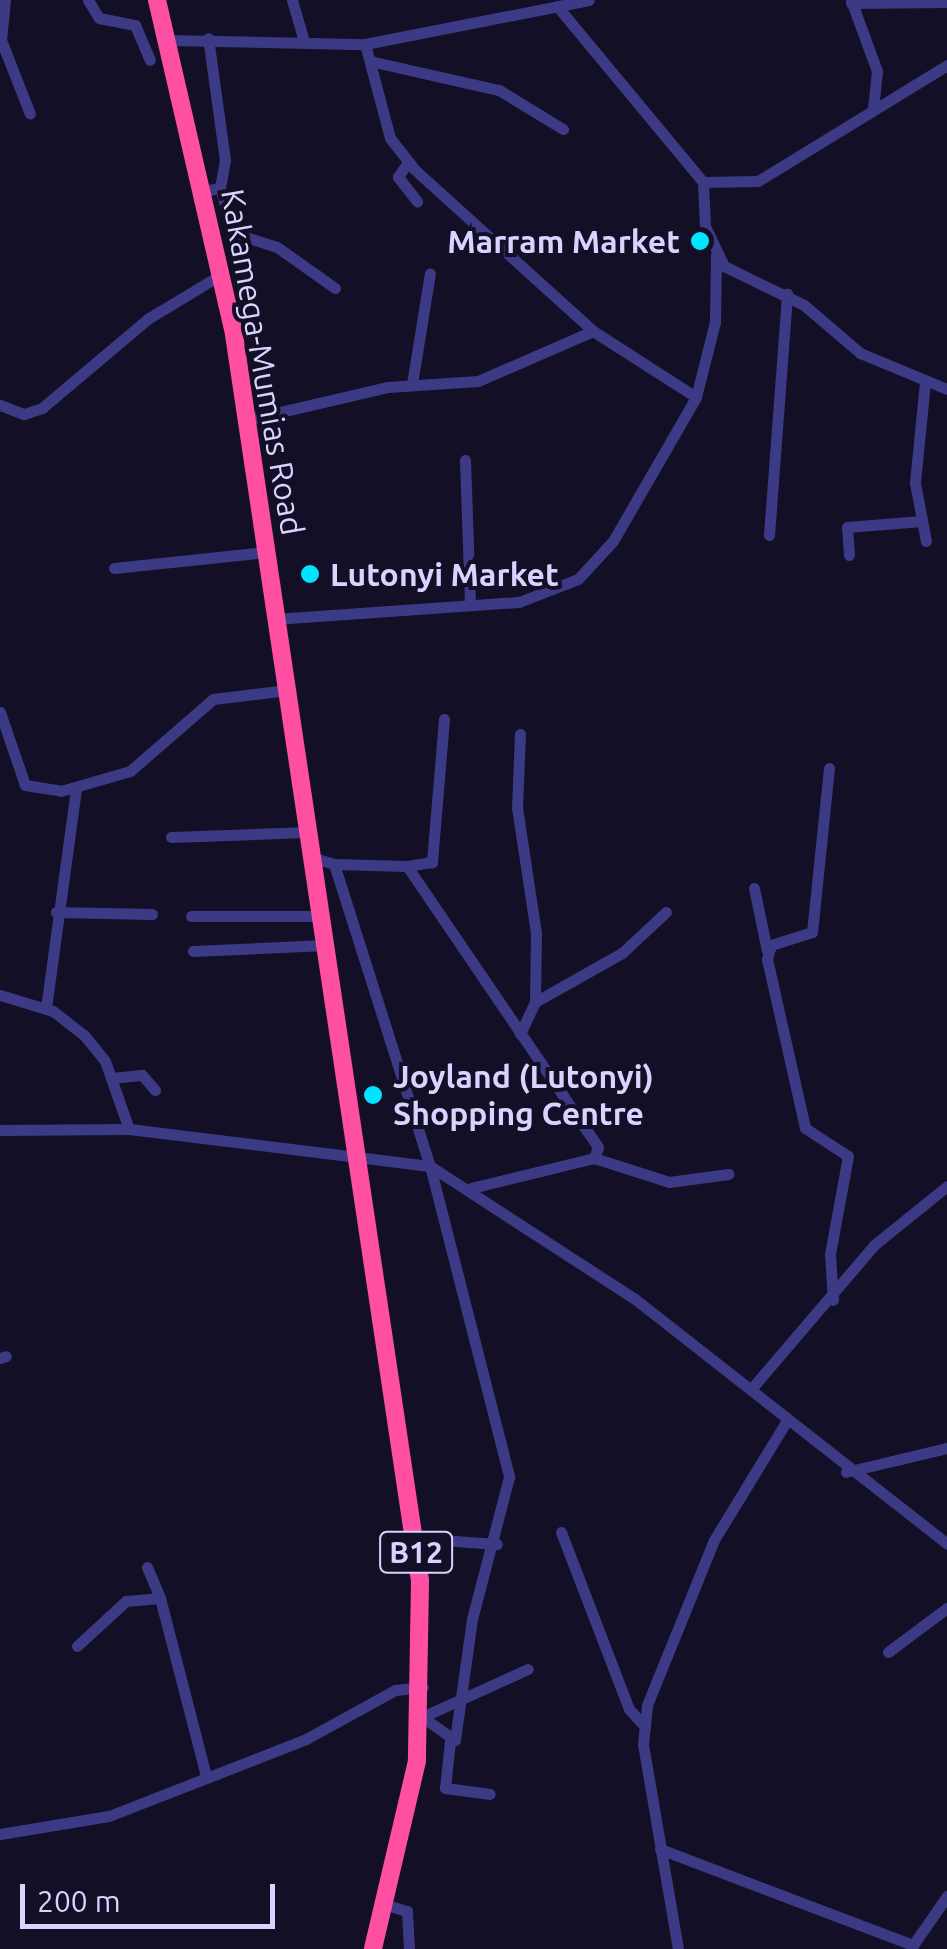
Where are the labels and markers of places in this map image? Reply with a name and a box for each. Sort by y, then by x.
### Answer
place label: Marram Market [447,222,680,260]
marker: Marram Market [689,230,711,252]
place label: Lutonyi Market [330,555,559,593]
marker: Lutonyi Market [299,563,321,585]
place label: Joyland (Lutonyi) Shopping Centre [393,1058,654,1133]
marker: Joyland (Lutonyi) Shopping Centre [362,1084,384,1106]

